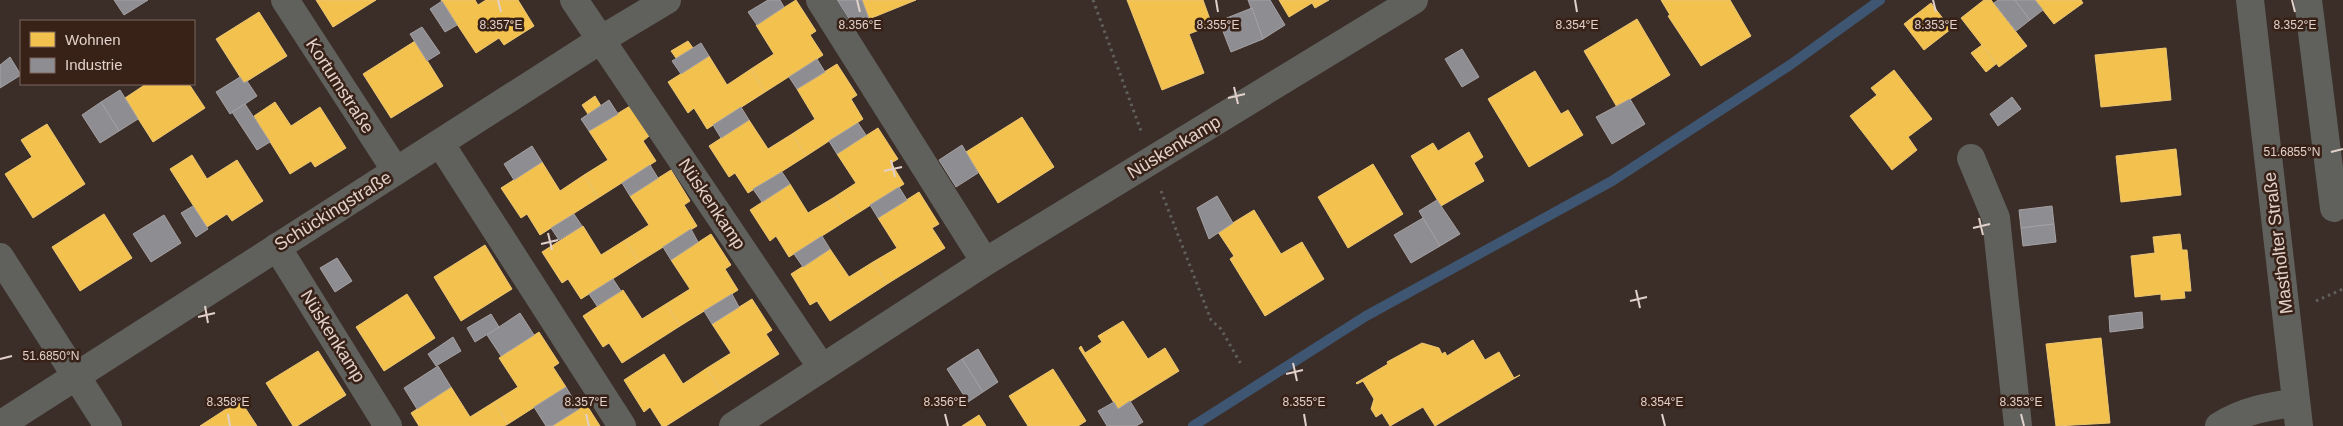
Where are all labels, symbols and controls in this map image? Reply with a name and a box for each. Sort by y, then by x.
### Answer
text: 8.357°E [480,18,522,32]
text: 8.356°E [839,18,881,32]
text: 8.355°E [1197,18,1239,32]
text: 8.354°E [1556,18,1598,32]
text: 8.353°E [1915,18,1957,32]
text: 8.352°E [2274,18,2316,32]
legend [20,20,195,85]
text: Wohnen [65,31,121,48]
street label: Kortumstraße [302,35,378,137]
text: Industrie [65,56,123,73]
street label: Nüskenkamp [1124,111,1224,183]
text: 51.6855°N [2264,145,2320,159]
street label: Nüskenkamp [674,155,750,253]
street label: Schückingstraße [271,167,395,255]
street label: Mastholter Straße [2259,171,2297,315]
street label: Nüskenkamp [297,286,369,386]
text: 51.6850°N [23,349,79,363]
text: 8.358°E [207,395,249,409]
text: 8.357°E [565,395,607,409]
text: 8.356°E [924,395,966,409]
text: 8.355°E [1283,395,1325,409]
text: 8.354°E [1641,395,1683,409]
text: 8.353°E [2000,395,2042,409]

